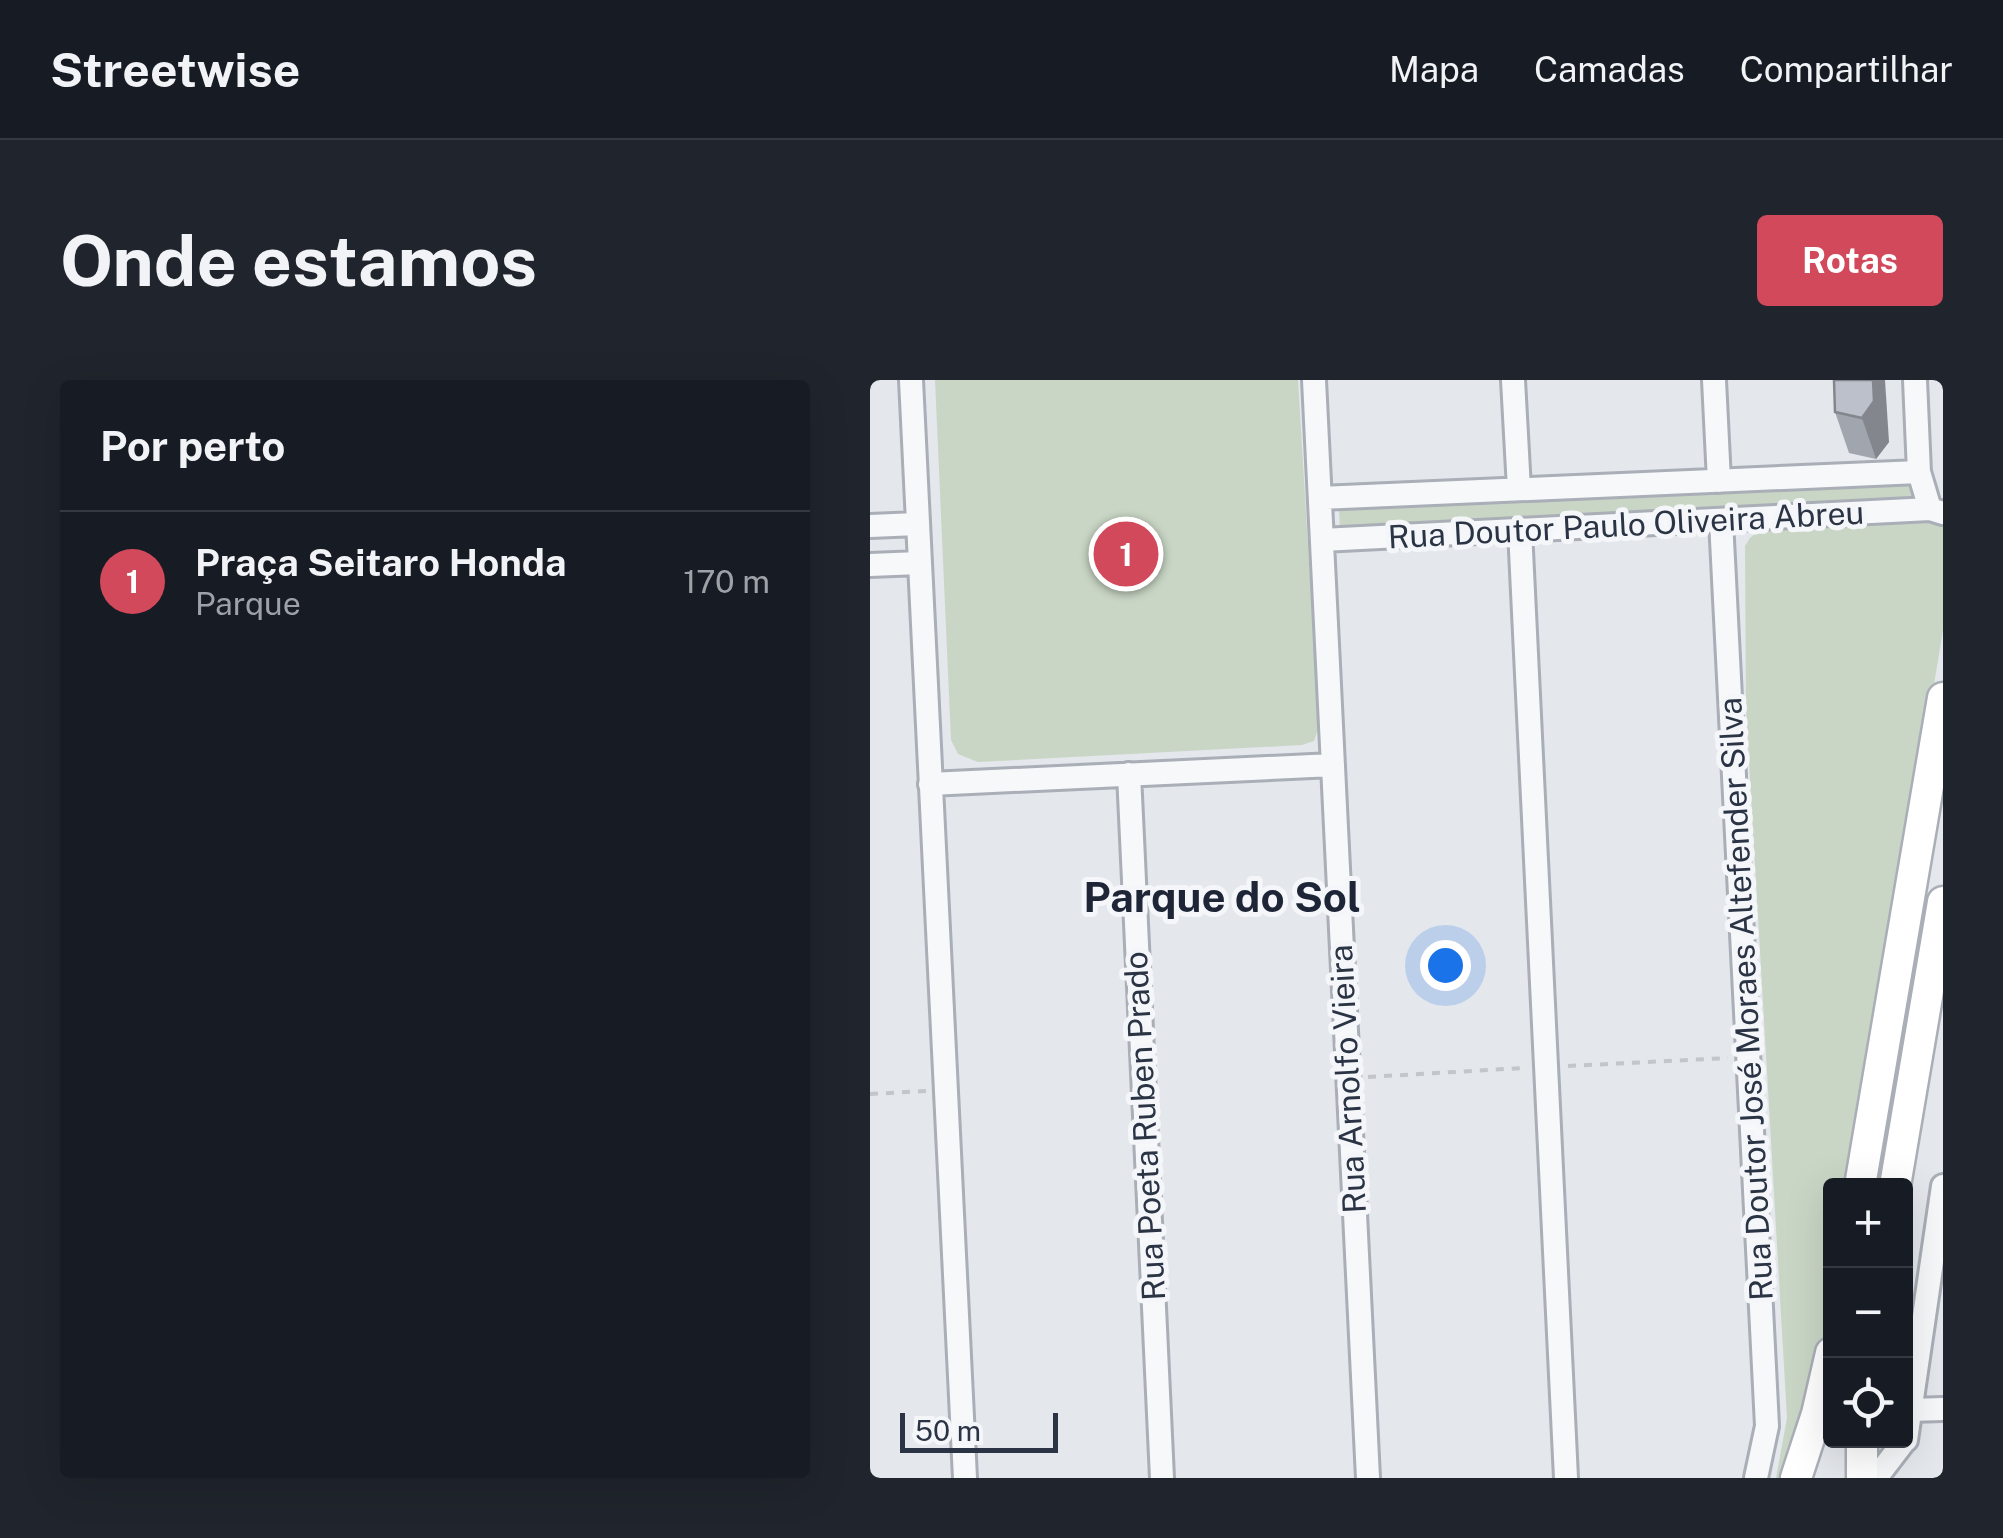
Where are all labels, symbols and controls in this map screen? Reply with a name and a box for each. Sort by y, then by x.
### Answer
text: Streetwise [50,41,300,98]
text: Mapa [1389,49,1479,90]
text: Camadas [1534,49,1685,90]
text: Compartilhar [1740,49,1953,90]
button: Rotas [1757,215,1943,306]
text: Onde estamos [60,219,537,302]
text: Por perto [100,421,285,470]
street label: Rua Doutor Paulo Oliveira Abreu [1387,494,1865,555]
pin: 1 [1094,516,1158,592]
text: Praça Seitaro Honda [195,540,566,585]
text: 1 [126,563,139,600]
text: 170 m [683,563,770,600]
text: Parque [195,585,301,622]
street label: Rua Doutor José Moraes Altefender Silva [1711,696,1780,1302]
district label: Parque do Sol [1083,872,1361,921]
your location [1420,940,1471,991]
street label: Rua Arnolfo Vieira [1322,944,1373,1214]
street label: Rua Poeta Ruben Prado [1117,950,1172,1302]
map controls [1823,1178,1913,1448]
button: + [1823,1178,1913,1268]
button: − [1823,1268,1913,1358]
button: locate [1823,1358,1913,1448]
scale bar [900,1408,1058,1452]
text: 50 m [915,1414,981,1447]

